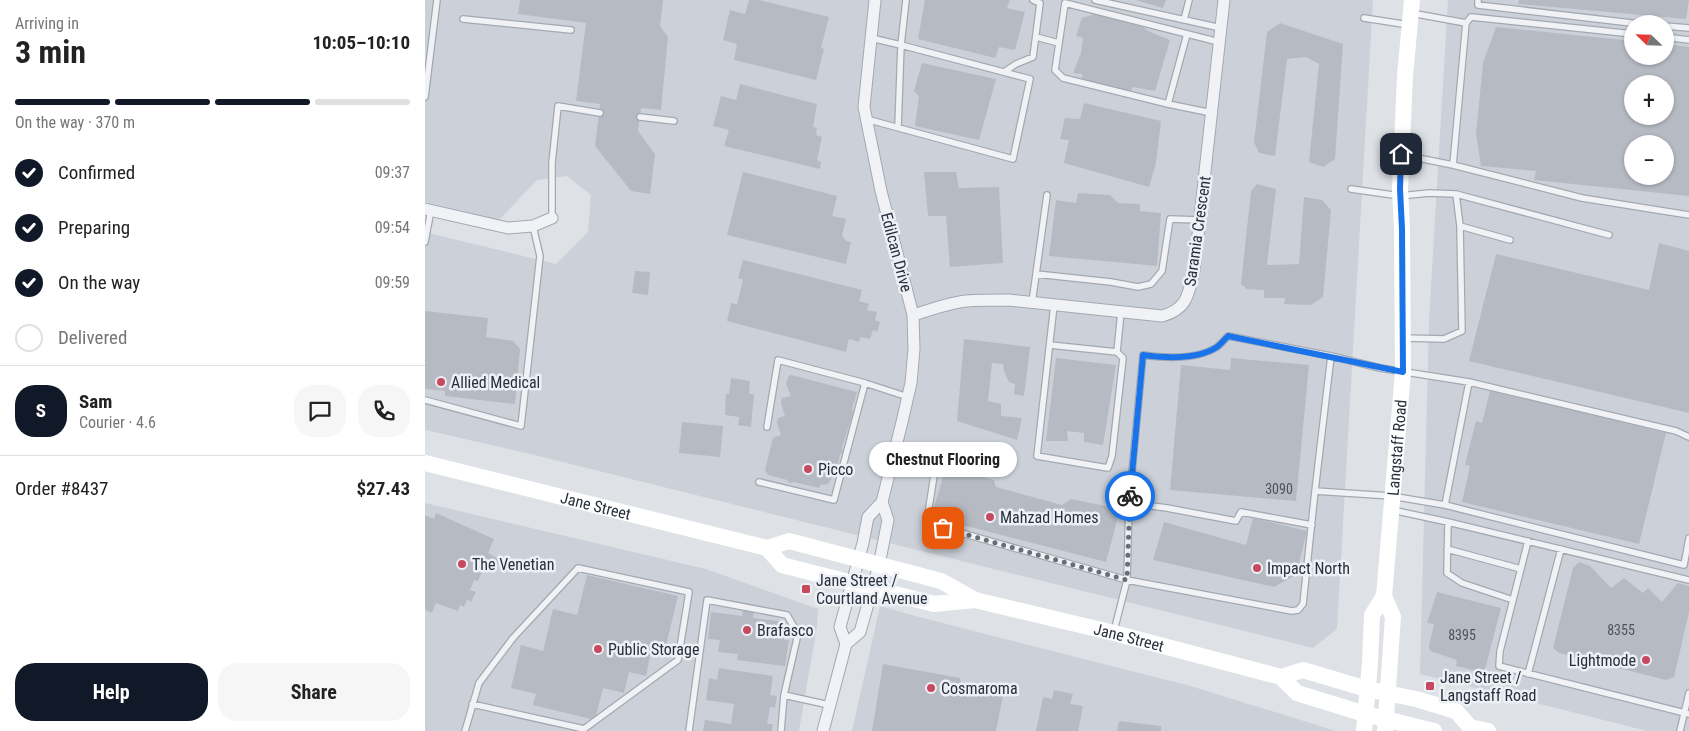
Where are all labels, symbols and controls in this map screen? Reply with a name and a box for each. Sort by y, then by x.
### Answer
text: Arriving in [15,14,79,33]
north arrow [1624,15,1674,65]
map controls [1624,15,1674,185]
text: 10:05–10:10 [312,31,410,54]
text: 3 min [15,33,86,71]
button: + [1624,75,1674,125]
text: On the way · 370 m [15,113,135,132]
pin [1380,133,1422,175]
button: − [1624,135,1674,185]
icon: home [1387,140,1415,168]
icon: check [15,159,43,187]
text: Confirmed [58,161,135,184]
text: 09:37 [375,163,410,182]
street label: Saramia Crescent [1180,174,1215,287]
street label: Edilcan Drive [877,210,916,294]
icon: check [15,214,43,242]
text: Preparing [58,216,130,239]
text: 09:54 [375,218,410,237]
icon: check [15,269,43,297]
text: On the way [58,271,140,294]
text: 09:59 [375,273,410,292]
text: Delivered [58,326,127,349]
place label: Allied Medical [451,373,540,392]
marker: Allied Medical [435,376,447,388]
button: chat [294,385,346,437]
button: phone [358,385,410,437]
text: Sam [79,390,112,413]
text: S [36,399,46,422]
street label: Langstaff Road [1384,399,1411,497]
text: Courier · 4.6 [79,413,156,432]
callout: Chestnut Flooring [869,443,1017,478]
text: Chestnut Flooring [886,450,1000,469]
place label: Picco [818,460,853,479]
marker: Picco [802,463,814,475]
courier [1105,471,1155,521]
text: Order #8437 [15,477,108,500]
text: $27.43 [356,477,410,500]
house number: 3090 [1265,481,1293,497]
icon: bike [1116,482,1144,510]
street label: Jane Street [559,488,633,524]
pin [922,507,964,549]
place label: Mahzad Homes [1000,508,1099,527]
marker: Mahzad Homes [984,511,996,523]
icon: bag [929,514,957,542]
place label: The Venetian [472,555,554,574]
marker: The Venetian [456,558,468,570]
place label: Impact North [1267,559,1350,578]
marker: Impact North [1251,562,1263,574]
place label: Jane Street / Courtland Avenue [816,571,928,608]
marker: Jane Street / Courtland Avenue [800,583,812,595]
street label: Jane Street [1092,620,1166,656]
place label: Brafasco [757,621,813,640]
house number: 8355 [1607,622,1635,638]
marker: Brafasco [741,624,753,636]
house number: 8395 [1448,627,1476,643]
place label: Public Storage [608,640,699,659]
marker: Public Storage [592,643,604,655]
place label: Lightmode [1569,651,1636,670]
marker: Lightmode [1640,654,1652,666]
button: Help [15,663,208,721]
button: Share [218,663,410,721]
place label: Jane Street / Langstaff Road [1440,668,1537,705]
place label: Cosmaroma [941,679,1018,698]
marker: Jane Street / Langstaff Road [1424,680,1436,692]
marker: Cosmaroma [925,682,937,694]

